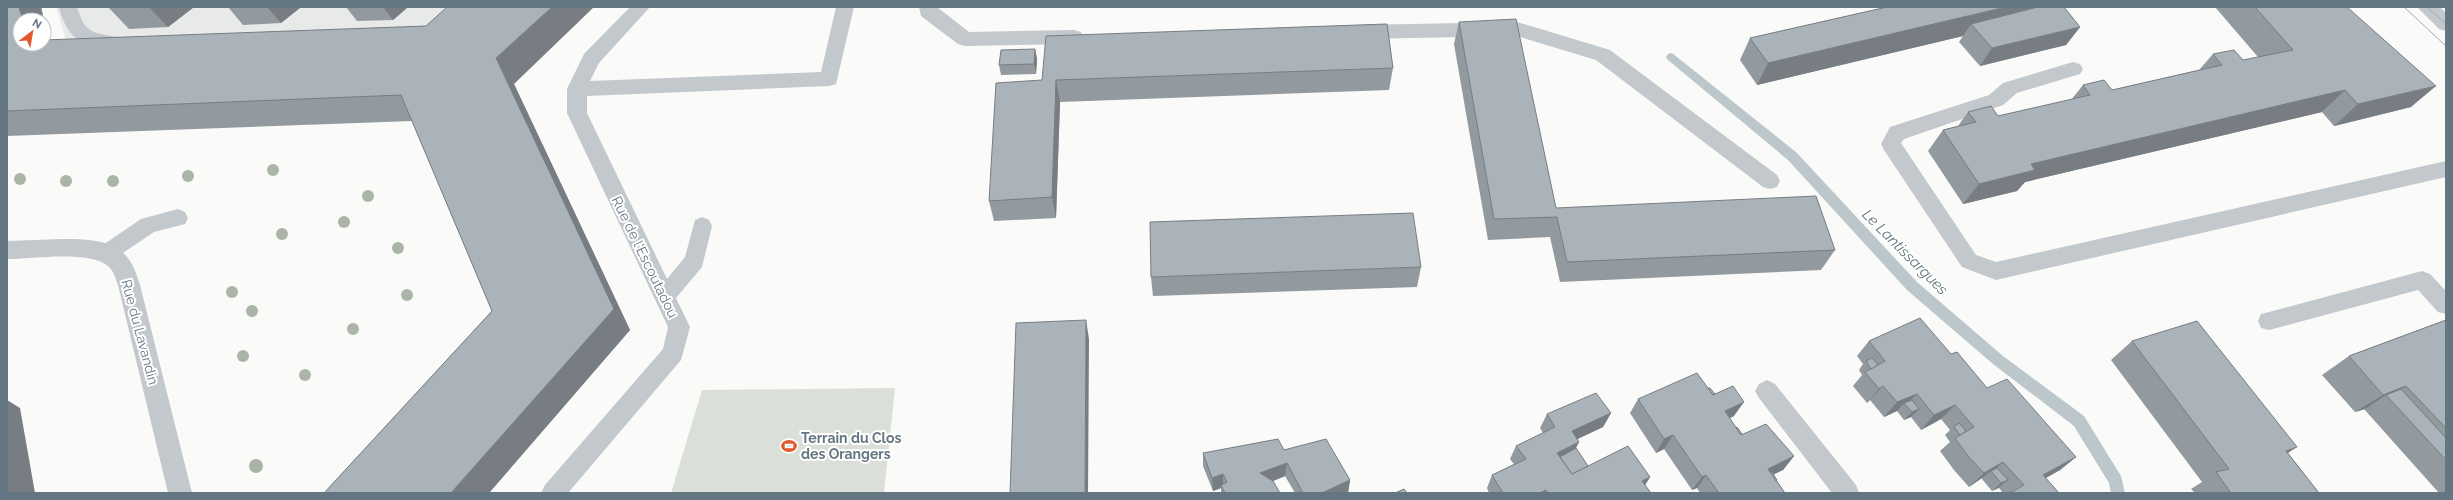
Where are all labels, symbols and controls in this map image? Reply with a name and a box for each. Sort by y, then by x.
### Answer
north arrow [12,12,52,52]
text: N [30,16,44,32]
street label: Rue de l'Escoutadou [609,194,681,320]
water label: Le Lantissargues [1859,206,1951,298]
street label: Rue du Lavandin [118,278,162,386]
place label: Terrain du Clos des Orangers [801,430,901,462]
sports icon: Terrain du Clos des Orangers [780,437,798,455]

